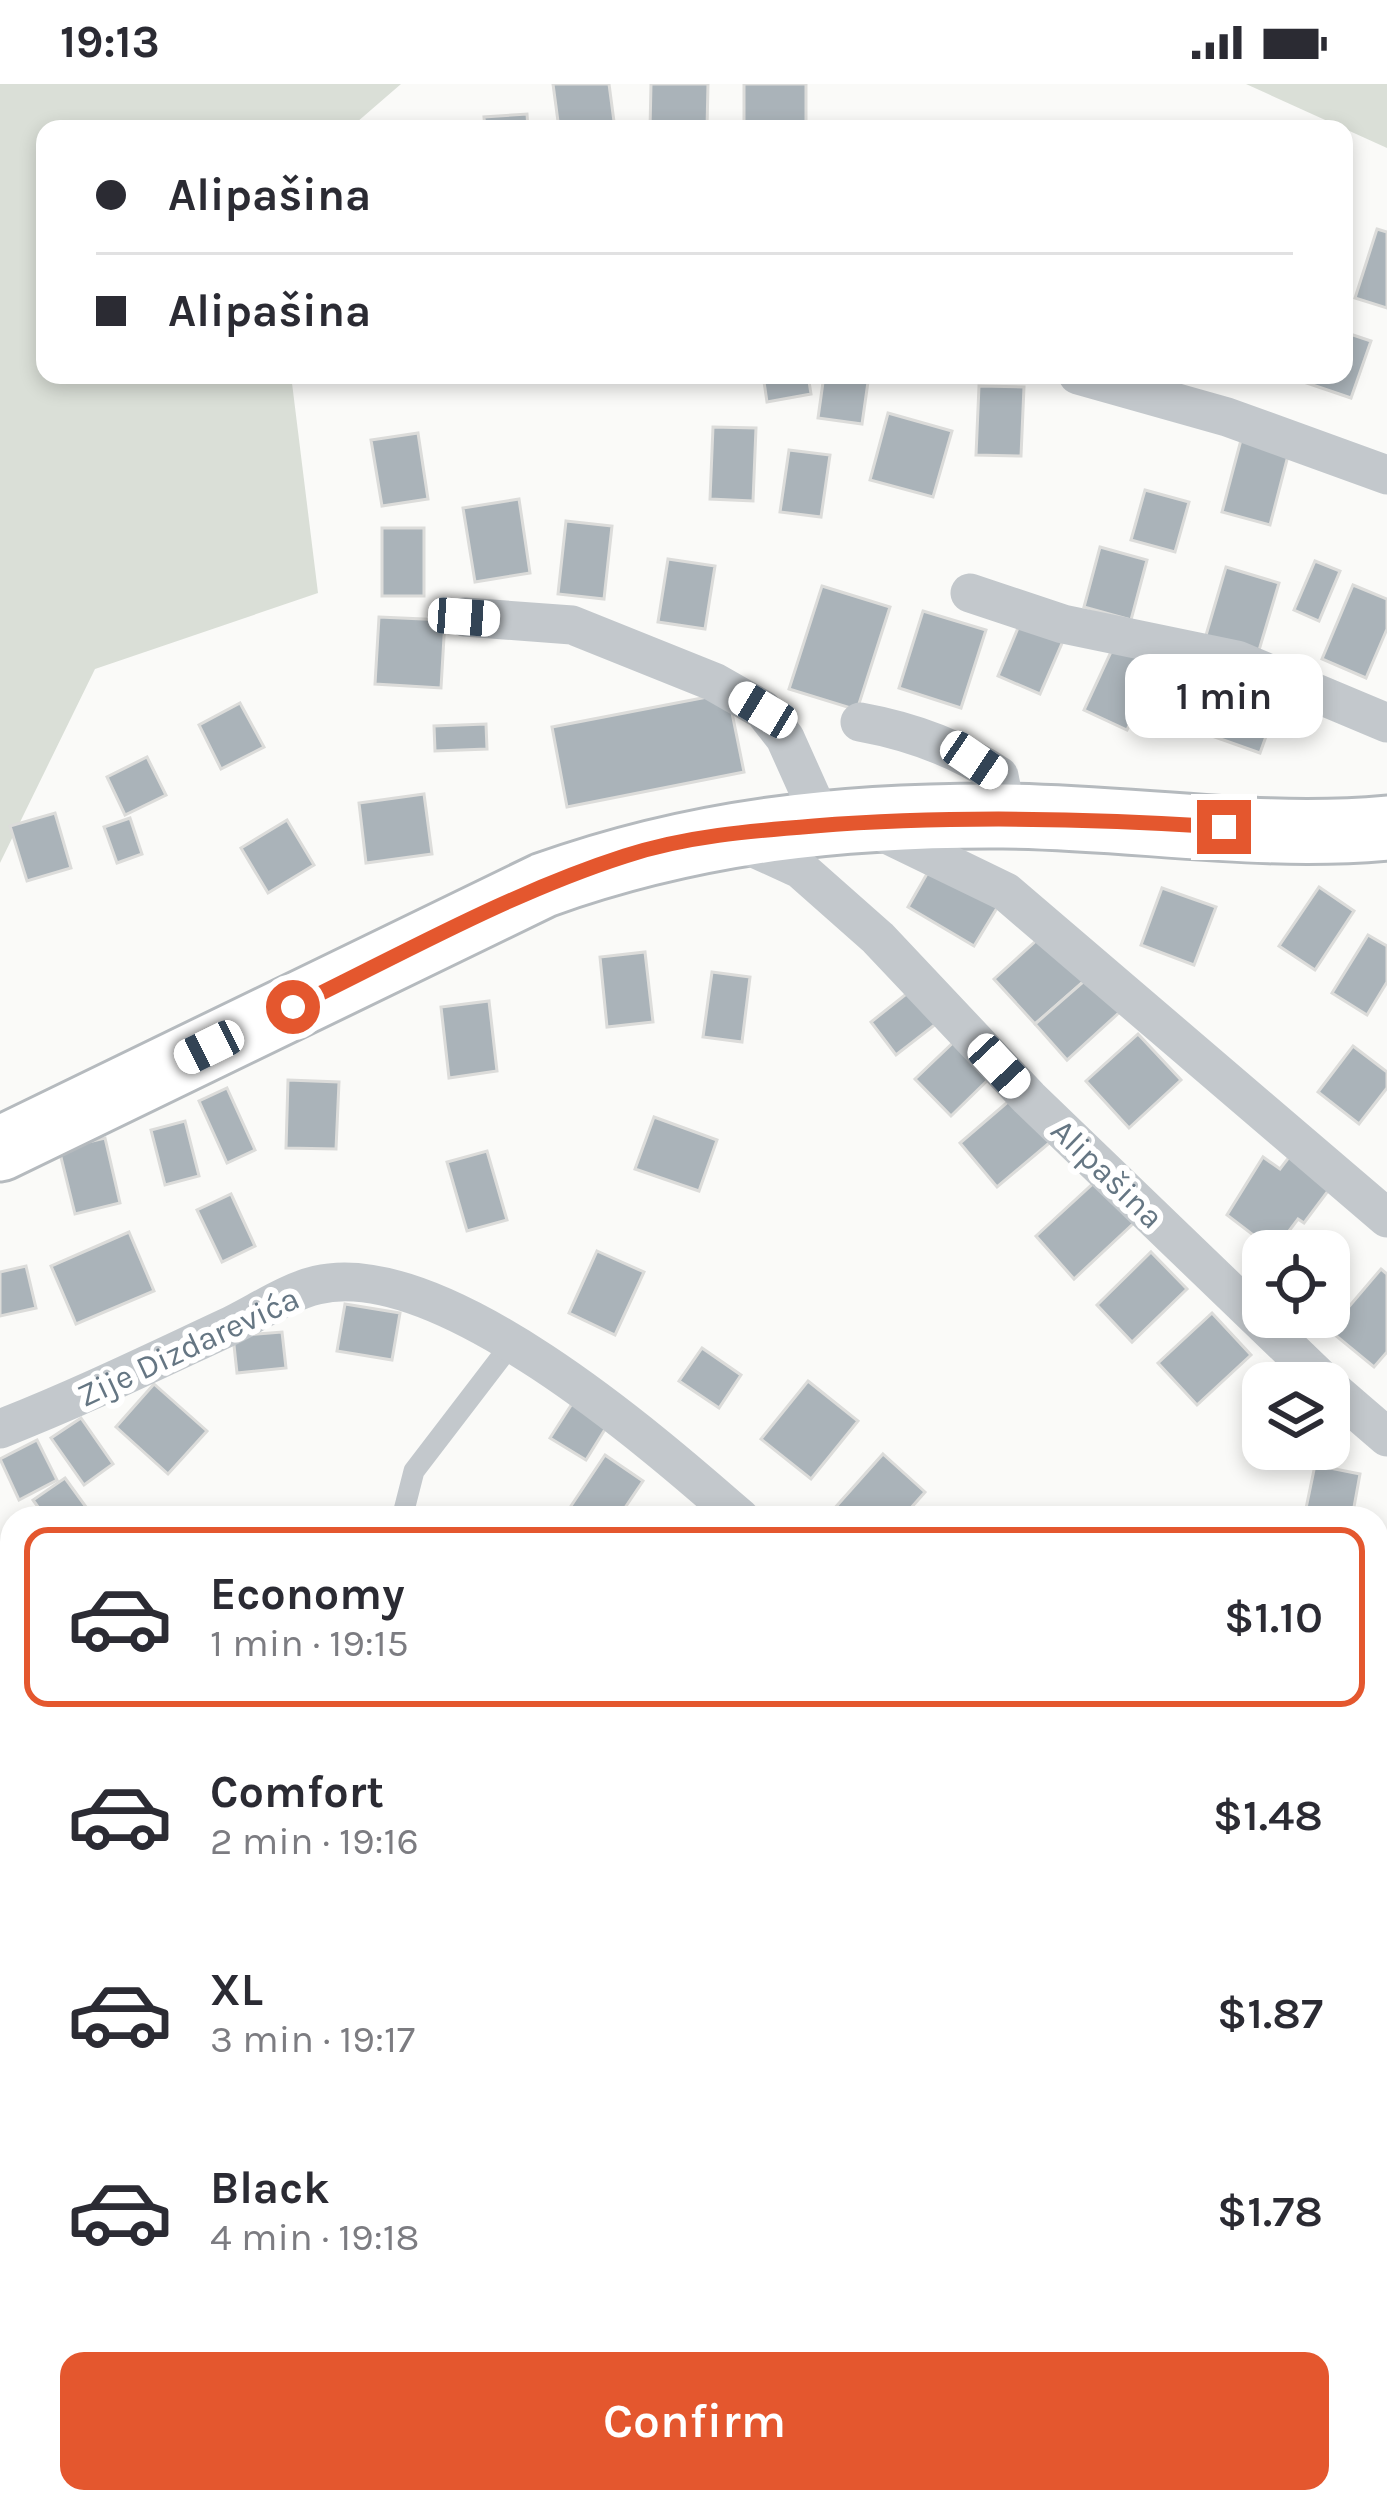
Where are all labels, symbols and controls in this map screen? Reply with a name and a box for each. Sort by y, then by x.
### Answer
text: 19:13 [60,16,160,68]
text: Alipašina [168,169,371,221]
text: Alipašina [168,285,371,337]
car [427,597,501,637]
callout: 1 min [1125,653,1323,737]
text: 1 min [1176,673,1272,719]
car [723,676,803,744]
car [934,725,1014,795]
route end [1197,800,1251,854]
route start [266,980,320,1034]
car [169,1015,249,1079]
car [961,1027,1037,1105]
street label: Alipašina [1043,1111,1171,1236]
map controls [1242,1230,1350,1470]
button: locate [1242,1230,1350,1338]
street label: Zije Dizdarevića [72,1279,305,1415]
button: layers [1242,1362,1350,1470]
icon: car [66,1563,174,1671]
text: Economy [210,1568,405,1620]
text: $1.10 [1224,1591,1323,1643]
text: 1 min · 19:15 [210,1620,409,1666]
icon: car [66,1761,174,1869]
text: Comfort [210,1766,384,1818]
text: $1.48 [1213,1789,1323,1841]
text: 2 min · 19:16 [210,1818,419,1864]
icon: car [66,1959,174,2067]
text: XL [210,1964,263,2016]
text: $1.87 [1217,1987,1323,2039]
text: 3 min · 19:17 [210,2016,415,2062]
icon: car [66,2157,174,2265]
text: Black [210,2162,330,2214]
text: $1.78 [1217,2185,1323,2237]
text: 4 min · 19:18 [210,2214,420,2260]
button: Confirm [60,2352,1329,2490]

